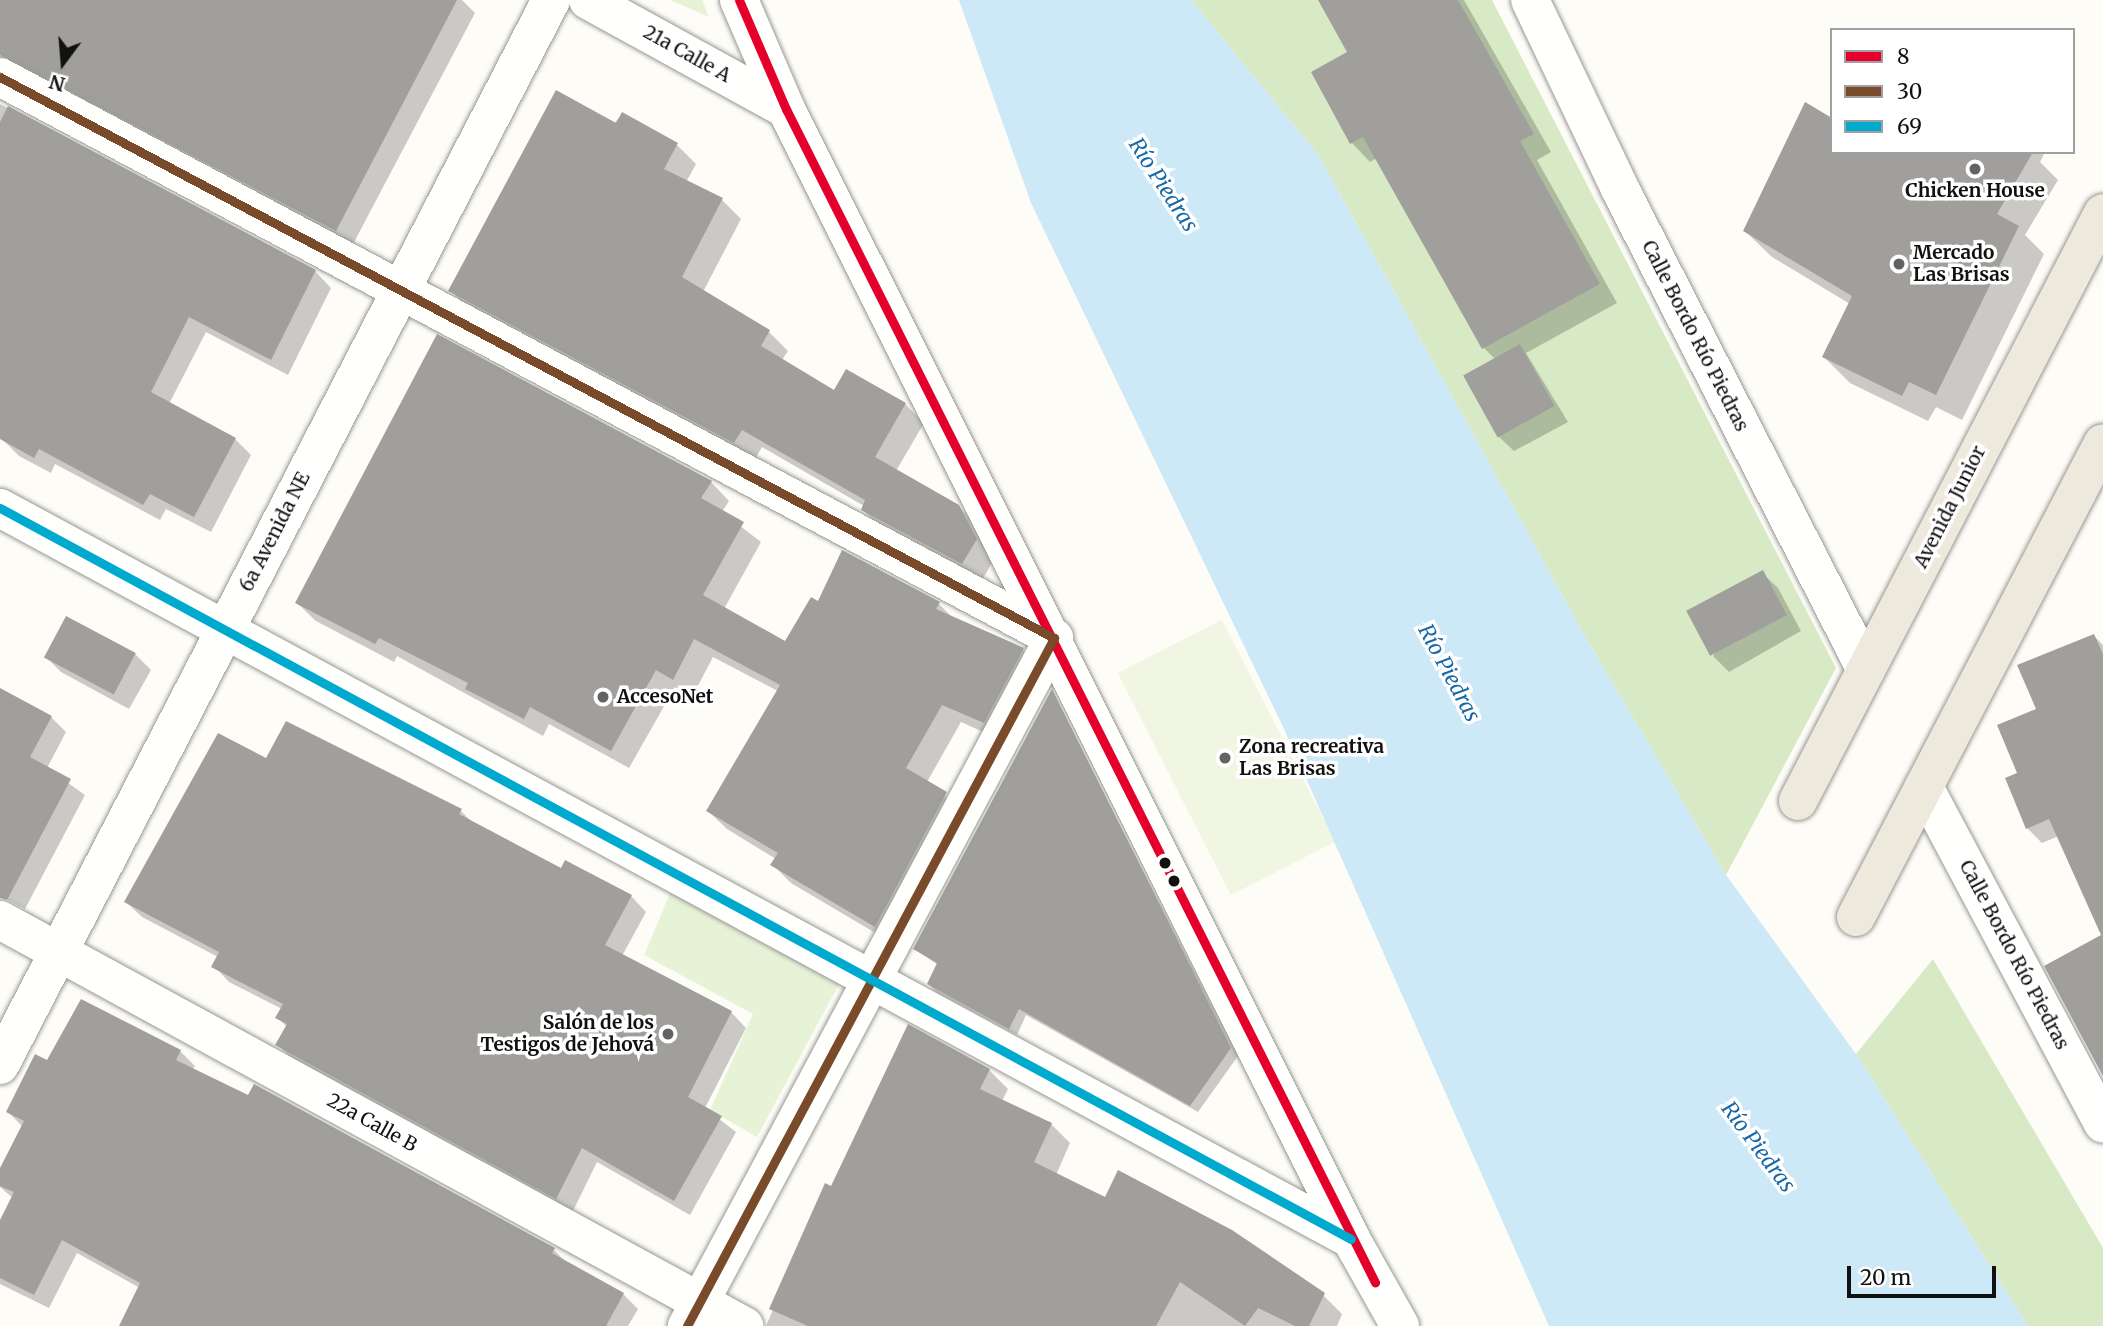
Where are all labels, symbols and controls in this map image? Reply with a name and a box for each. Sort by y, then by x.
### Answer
street label: 21a Calle A [639,21,735,87]
north arrow [28,28,98,98]
legend [1830,28,2075,154]
text: 8 [1897,43,1910,70]
text: N [47,70,68,97]
text: 30 [1897,78,1922,105]
text: 69 [1897,113,1922,140]
water label: Río Piedras [1123,133,1203,237]
marker: Chicken House [1967,161,1983,177]
place label: Chicken House [1905,180,2045,202]
street label: Calle Bordo Río Piedras [1637,237,1753,435]
place label: Mercado Las Brisas [1913,242,2010,286]
marker: Mercado Las Brisas [1891,256,1907,272]
street label: Avenida Junior [1909,442,1991,572]
street label: 6a Avenida NE [235,468,315,596]
water label: Río Piedras [1413,620,1485,726]
place label: AccesoNet [617,686,713,708]
marker: AccesoNet [595,689,611,705]
place label: Zona recreativa Las Brisas [1239,736,1384,780]
marker: Zona recreativa Las Brisas [1217,750,1233,766]
unlabelled marker [1158,856,1172,870]
street label: Calle Bordo Río Piedras [1954,856,2074,1054]
unlabelled marker [1167,874,1181,888]
place label: Salón de los Testigos de Jehová [480,1012,654,1056]
marker: Salón de los Testigos de Jehová [660,1026,676,1042]
street label: 22a Calle B [323,1089,421,1157]
water label: Río Piedras [1716,1097,1800,1197]
scale bar [1851,1252,2000,1296]
text: 20 m [1860,1264,1911,1291]

